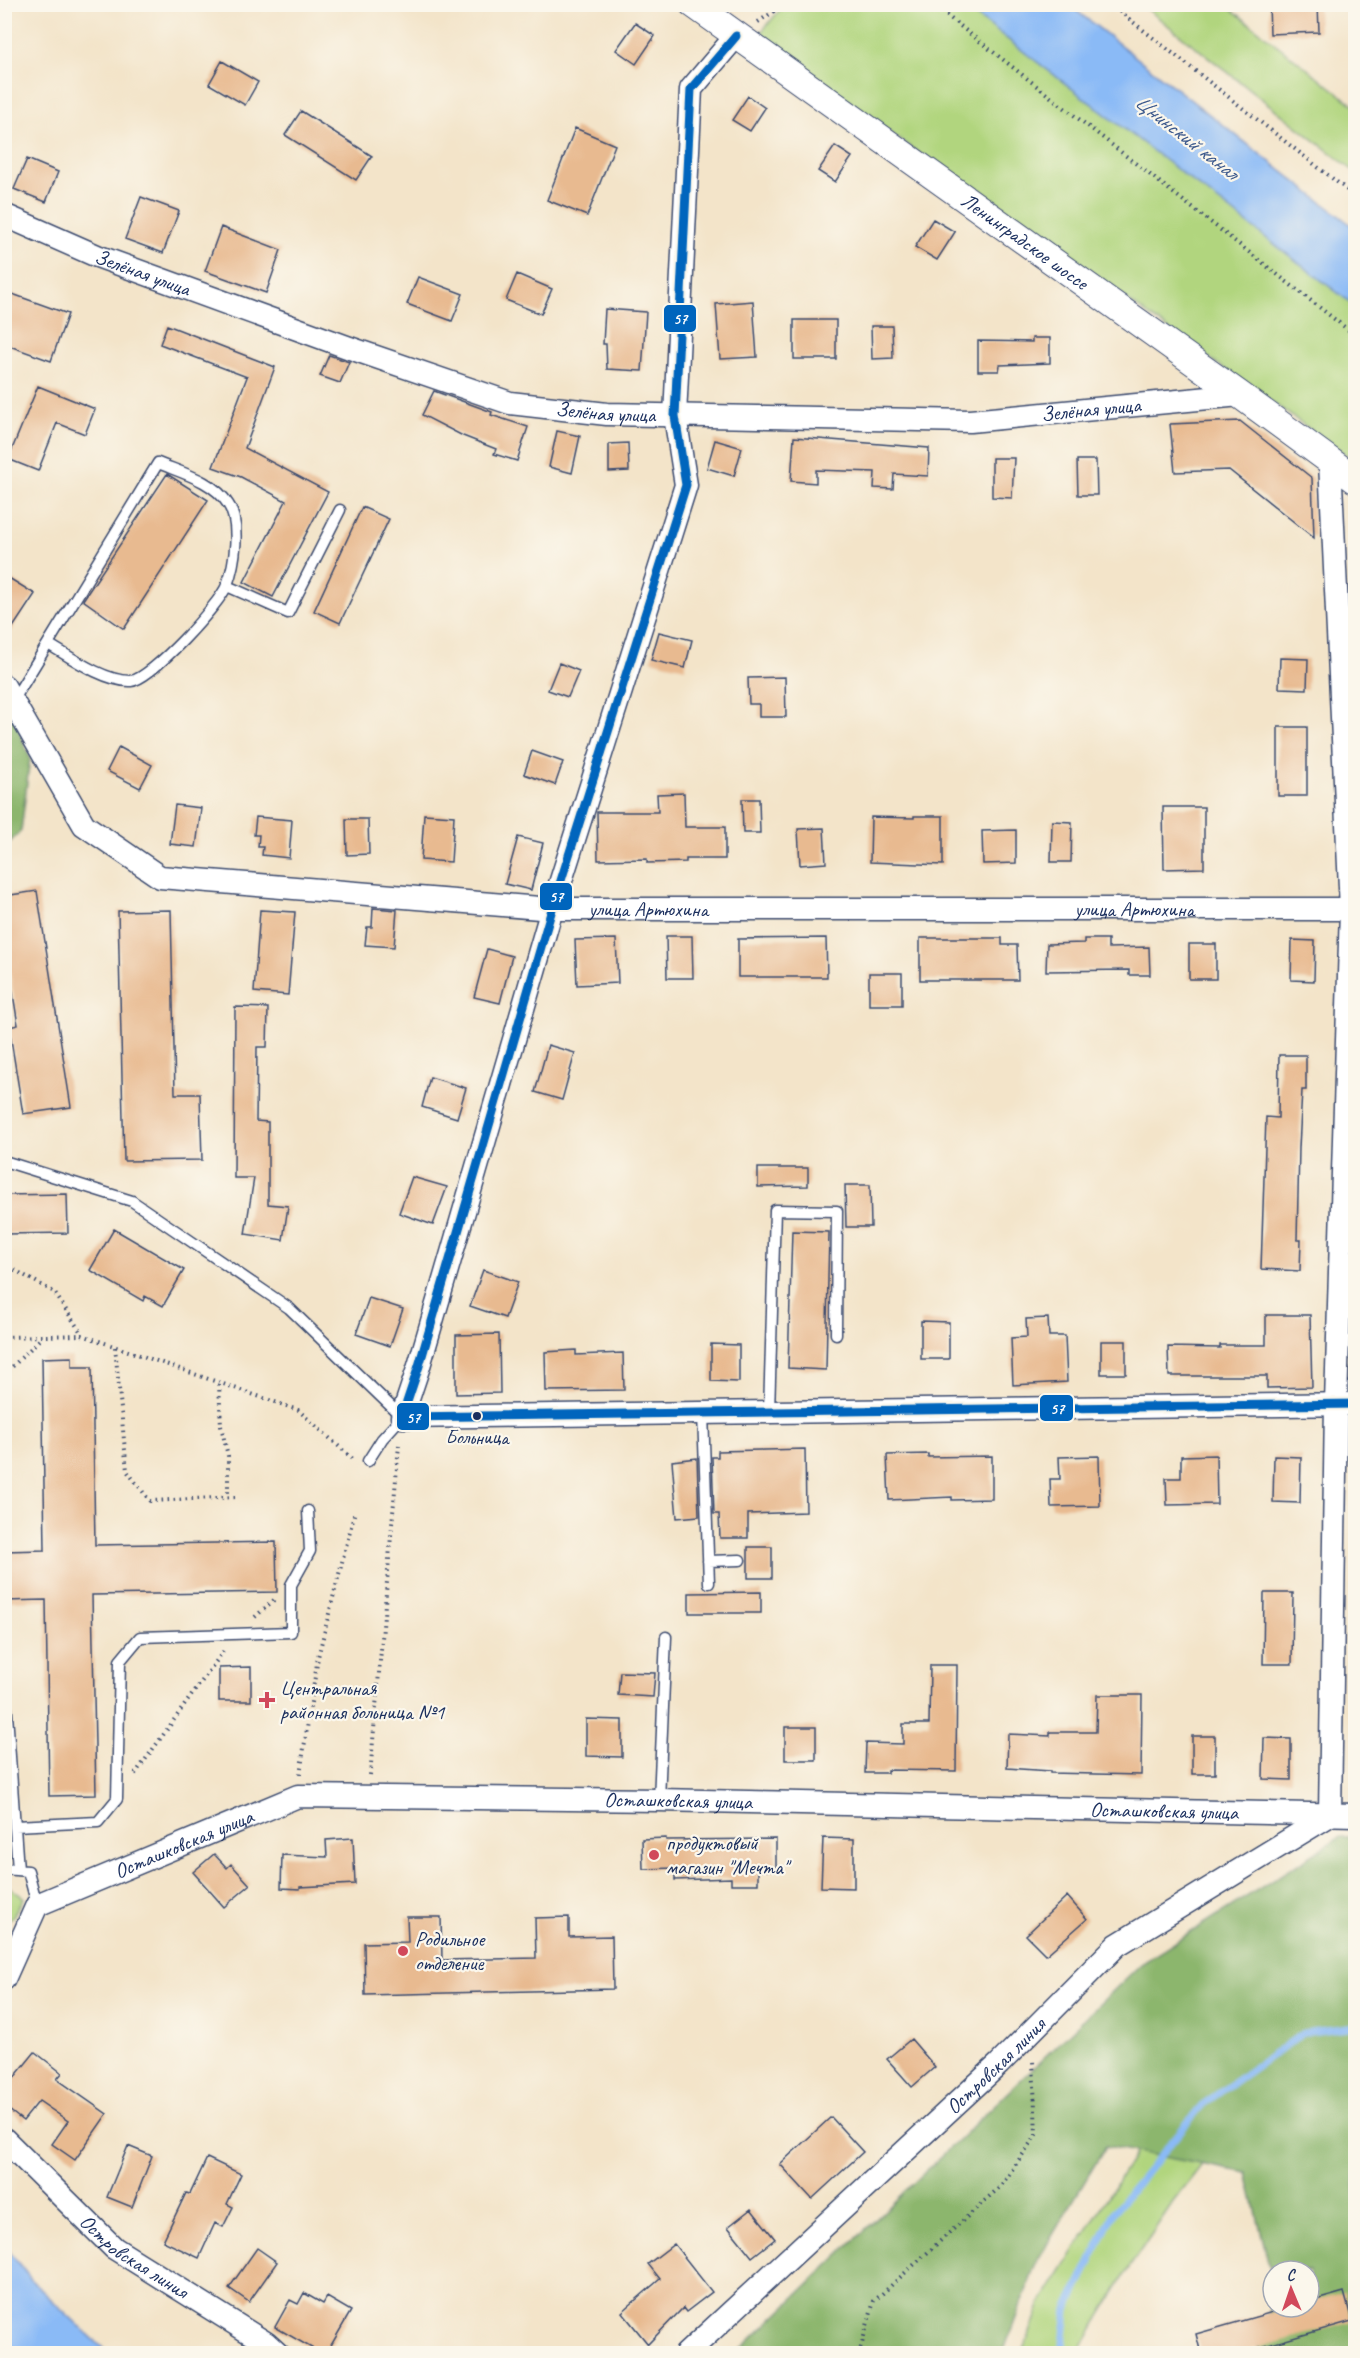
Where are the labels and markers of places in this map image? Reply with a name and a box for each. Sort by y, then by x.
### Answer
marker: Больница [471,1410,483,1422]
place label: Больница [446,1425,510,1450]
place label: Центральная районная больница №1 [280,1675,446,1725]
marker: Центральная районная больница №1 [258,1691,276,1709]
place label: продуктовый магазин "Мечта" [666,1830,792,1880]
marker: продуктовый магазин "Мечта" [647,1848,661,1862]
place label: Родильное отделение [415,1926,486,1976]
marker: Родильное отделение [396,1944,410,1958]

